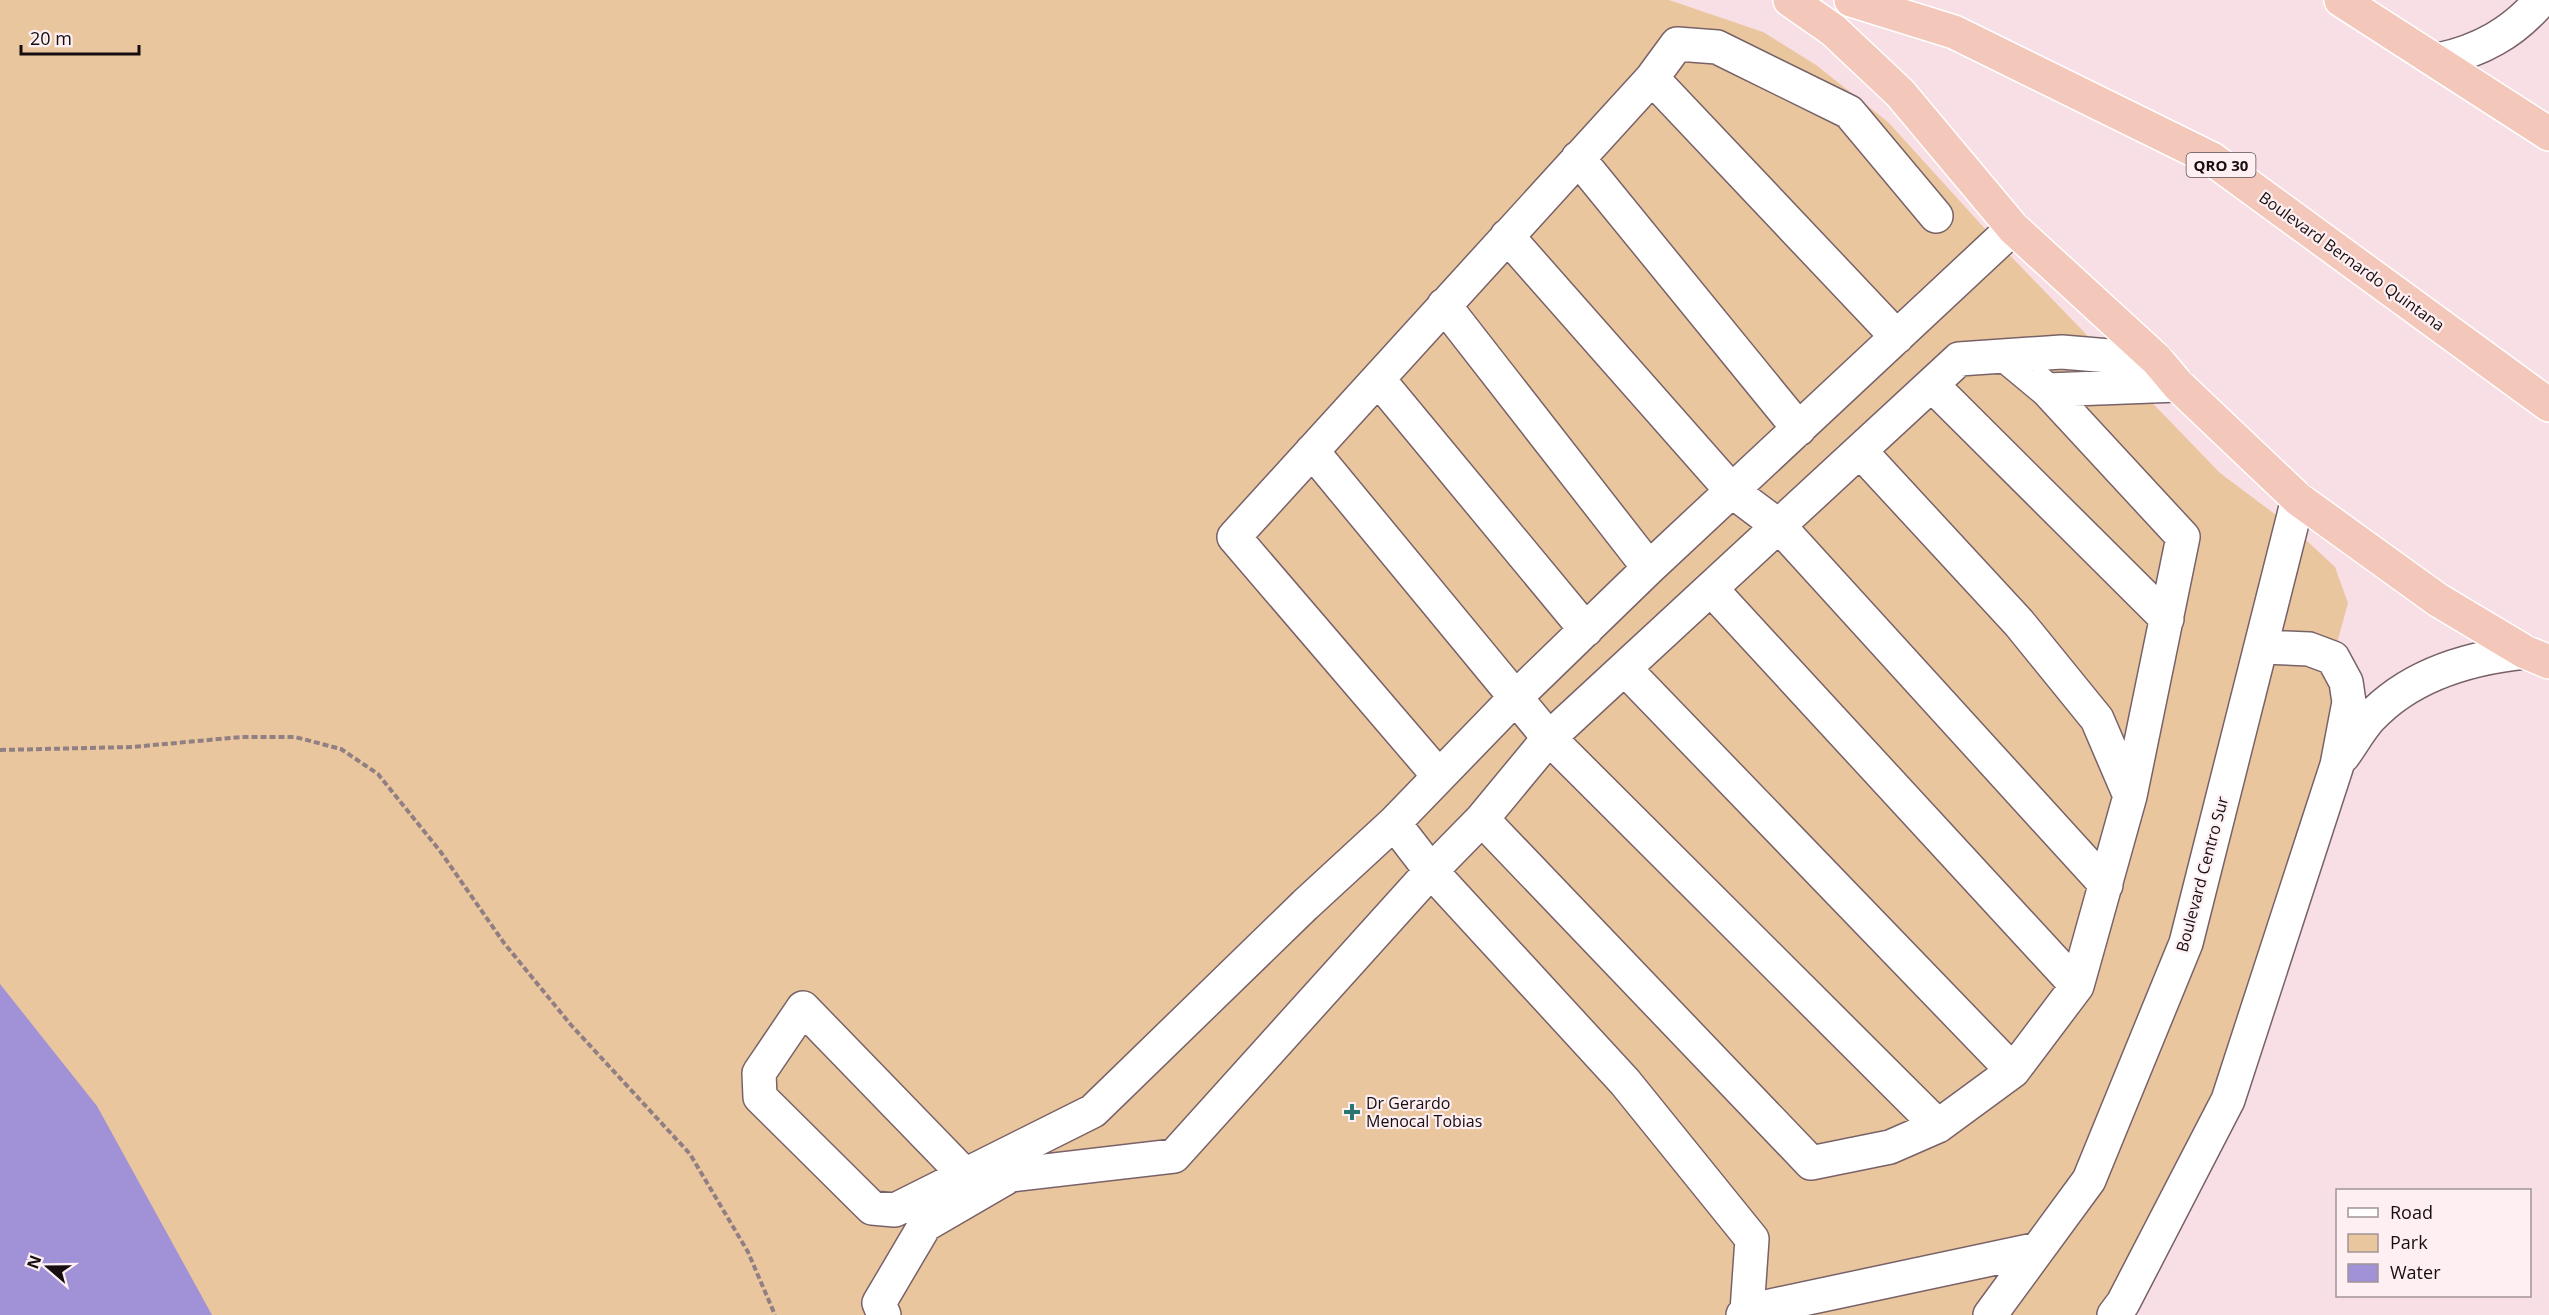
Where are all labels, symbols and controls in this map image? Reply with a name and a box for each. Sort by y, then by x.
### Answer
scale bar [21,18,140,56]
text: 20 m [30,26,72,50]
road number: QRO 30 [2186,153,2256,177]
street label: Boulevard Bernardo Quintana [2255,186,2449,336]
street label: Boulevard Centro Sur [2171,793,2233,954]
place label: Dr Gerardo Menocal Tobias [1366,1092,1482,1132]
marker: Dr Gerardo Menocal Tobias [1343,1103,1361,1121]
legend [2336,1189,2531,1297]
text: Road [2390,1200,2433,1224]
text: Park [2390,1230,2428,1254]
north arrow [18,1237,78,1297]
text: N [21,1252,46,1272]
text: Water [2390,1260,2441,1284]

